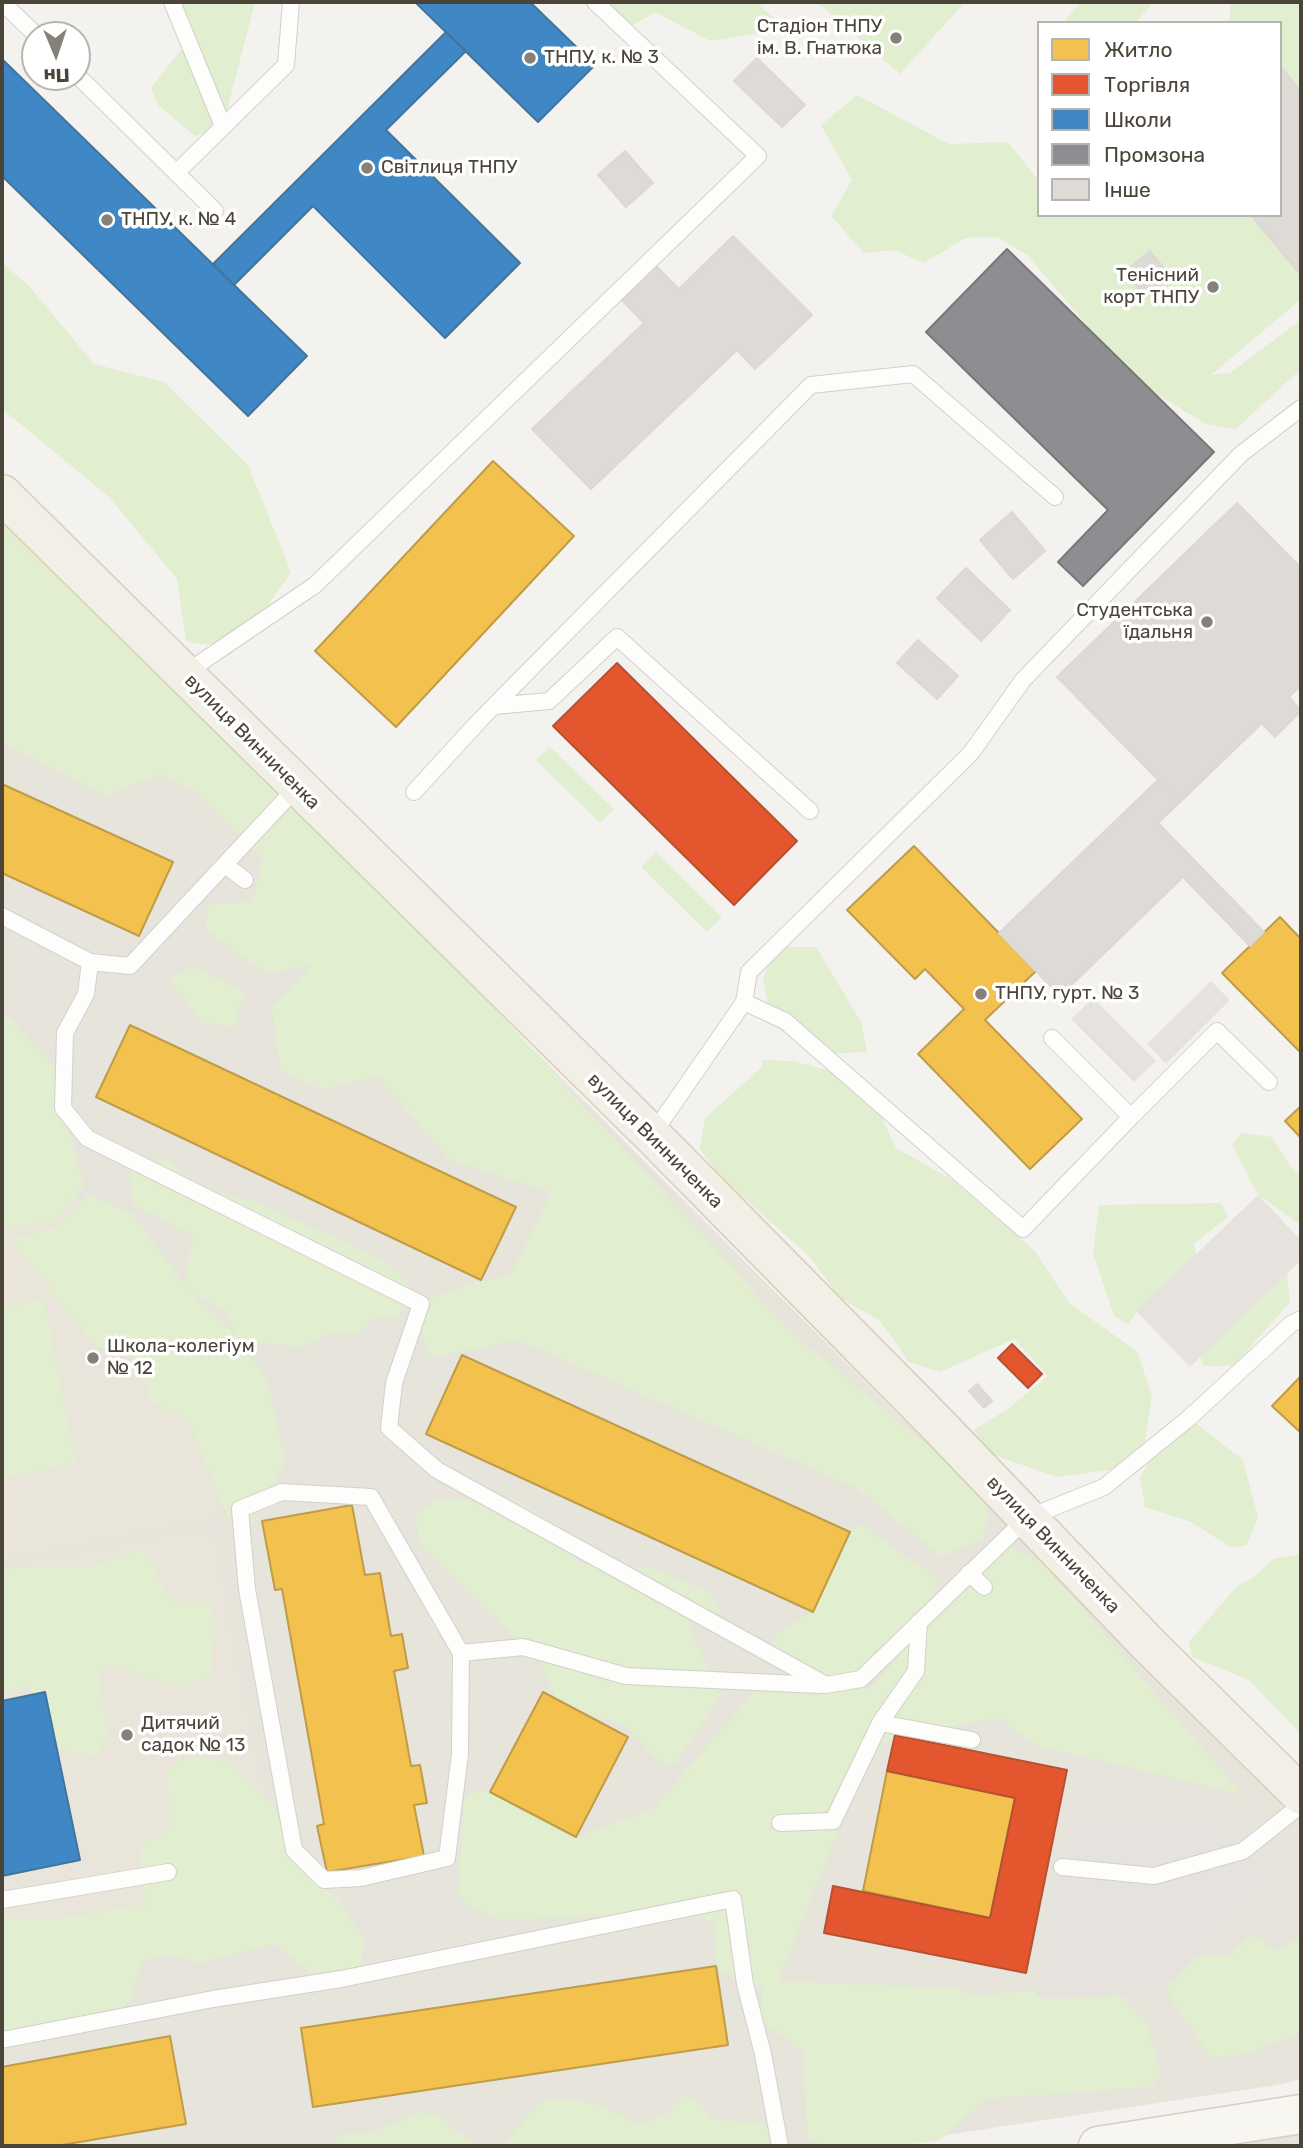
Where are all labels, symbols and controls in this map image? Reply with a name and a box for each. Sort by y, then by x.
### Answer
place label: Стадіон ТНПУ ім. В. Гнатюка [757,16,882,60]
north arrow [21,21,91,91]
legend [1037,21,1282,217]
marker: Стадіон ТНПУ ім. В. Гнатюка [888,30,904,46]
text: Житло [1104,37,1173,62]
place label: ТНПУ, к. № 3 [544,47,659,69]
marker: ТНПУ, к. № 3 [522,50,538,66]
text: Пн [43,64,70,87]
text: Торгівля [1104,72,1190,97]
text: Школи [1104,107,1172,132]
text: Промзона [1104,142,1205,167]
place label: Світлиця ТНПУ [381,157,517,179]
marker: Світлиця ТНПУ [359,160,375,176]
text: Інше [1104,177,1151,202]
place label: ТНПУ, к. № 4 [121,209,236,231]
marker: ТНПУ, к. № 4 [99,212,115,228]
place label: Тенісний корт ТНПУ [1103,265,1199,309]
marker: Тенісний корт ТНПУ [1205,279,1221,295]
place label: Студентська їдальня [1076,600,1193,644]
marker: Студентська їдальня [1199,614,1215,630]
street label: вулиця Винниченка [180,670,324,814]
place label: ТНПУ, гурт. № 3 [995,983,1139,1005]
marker: ТНПУ, гурт. № 3 [973,986,989,1002]
street label: вулиця Винниченка [583,1069,727,1213]
place label: Школа-колегіум № 12 [107,1336,255,1380]
marker: Школа-колегіум № 12 [85,1350,101,1366]
street label: вулиця Винниченка [982,1472,1124,1618]
place label: Дитячий садок № 13 [141,1713,245,1757]
marker: Дитячий садок № 13 [119,1727,135,1743]

